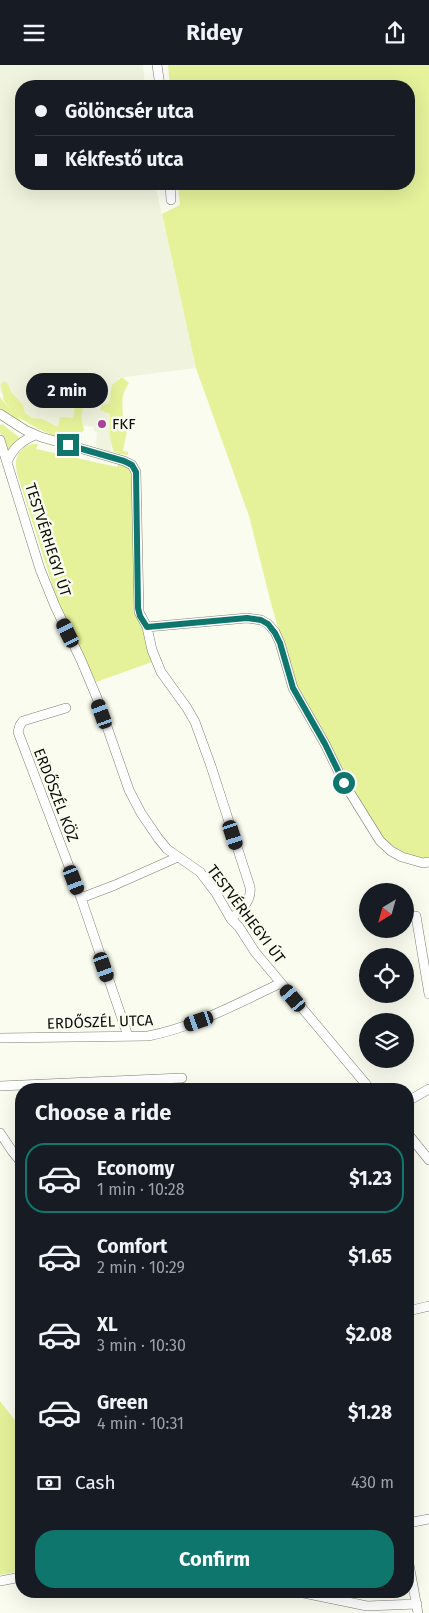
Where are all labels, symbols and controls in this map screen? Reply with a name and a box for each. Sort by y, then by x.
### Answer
icon: menu [20,19,48,47]
text: Ridey [186,19,243,46]
icon: share [381,19,409,47]
text: Gölöncsér utca [65,100,194,123]
text: Kékfestő utca [65,148,184,171]
callout: 2 min [27,373,109,407]
text: 2 min [47,381,87,400]
place label: FKF [112,415,136,433]
marker: FKF [96,418,108,430]
route end [57,434,79,456]
street label: TESTVÉRHEGYI ÚT [21,481,75,599]
car [54,616,81,650]
car [89,697,114,731]
street label: ERDŐSZÉL KÖZ [30,746,82,845]
route start [333,772,355,794]
car [221,818,244,852]
street label: TESTVÉRHEGYI ÚT [203,861,289,967]
car [61,863,86,897]
north arrow [359,883,414,937]
map controls [359,883,414,1068]
button: locate [359,948,414,1003]
car [92,950,115,984]
car [277,982,308,1014]
car [182,1009,215,1033]
street label: ERDŐSZÉL UTCA [46,1011,154,1033]
button: layers [359,1013,414,1068]
text: Choose a ride [35,1099,171,1126]
icon: car [37,1156,82,1201]
text: Economy [97,1157,174,1180]
text: $1.23 [349,1167,392,1190]
text: 1 min · 10:28 [97,1180,185,1199]
icon: car [37,1234,82,1279]
text: Comfort [97,1235,167,1258]
text: $1.65 [348,1245,392,1268]
text: 2 min · 10:29 [97,1258,185,1277]
icon: car [37,1312,82,1357]
text: XL [97,1313,118,1336]
text: $2.08 [345,1323,392,1346]
text: 3 min · 10:30 [97,1336,186,1355]
icon: car [37,1390,82,1435]
text: Green [97,1391,148,1414]
text: $1.28 [348,1401,392,1424]
text: 4 min · 10:31 [97,1414,184,1433]
icon: cash [35,1469,63,1497]
text: Cash [75,1471,116,1494]
text: 430 m [351,1473,394,1492]
button: Confirm [35,1530,394,1588]

